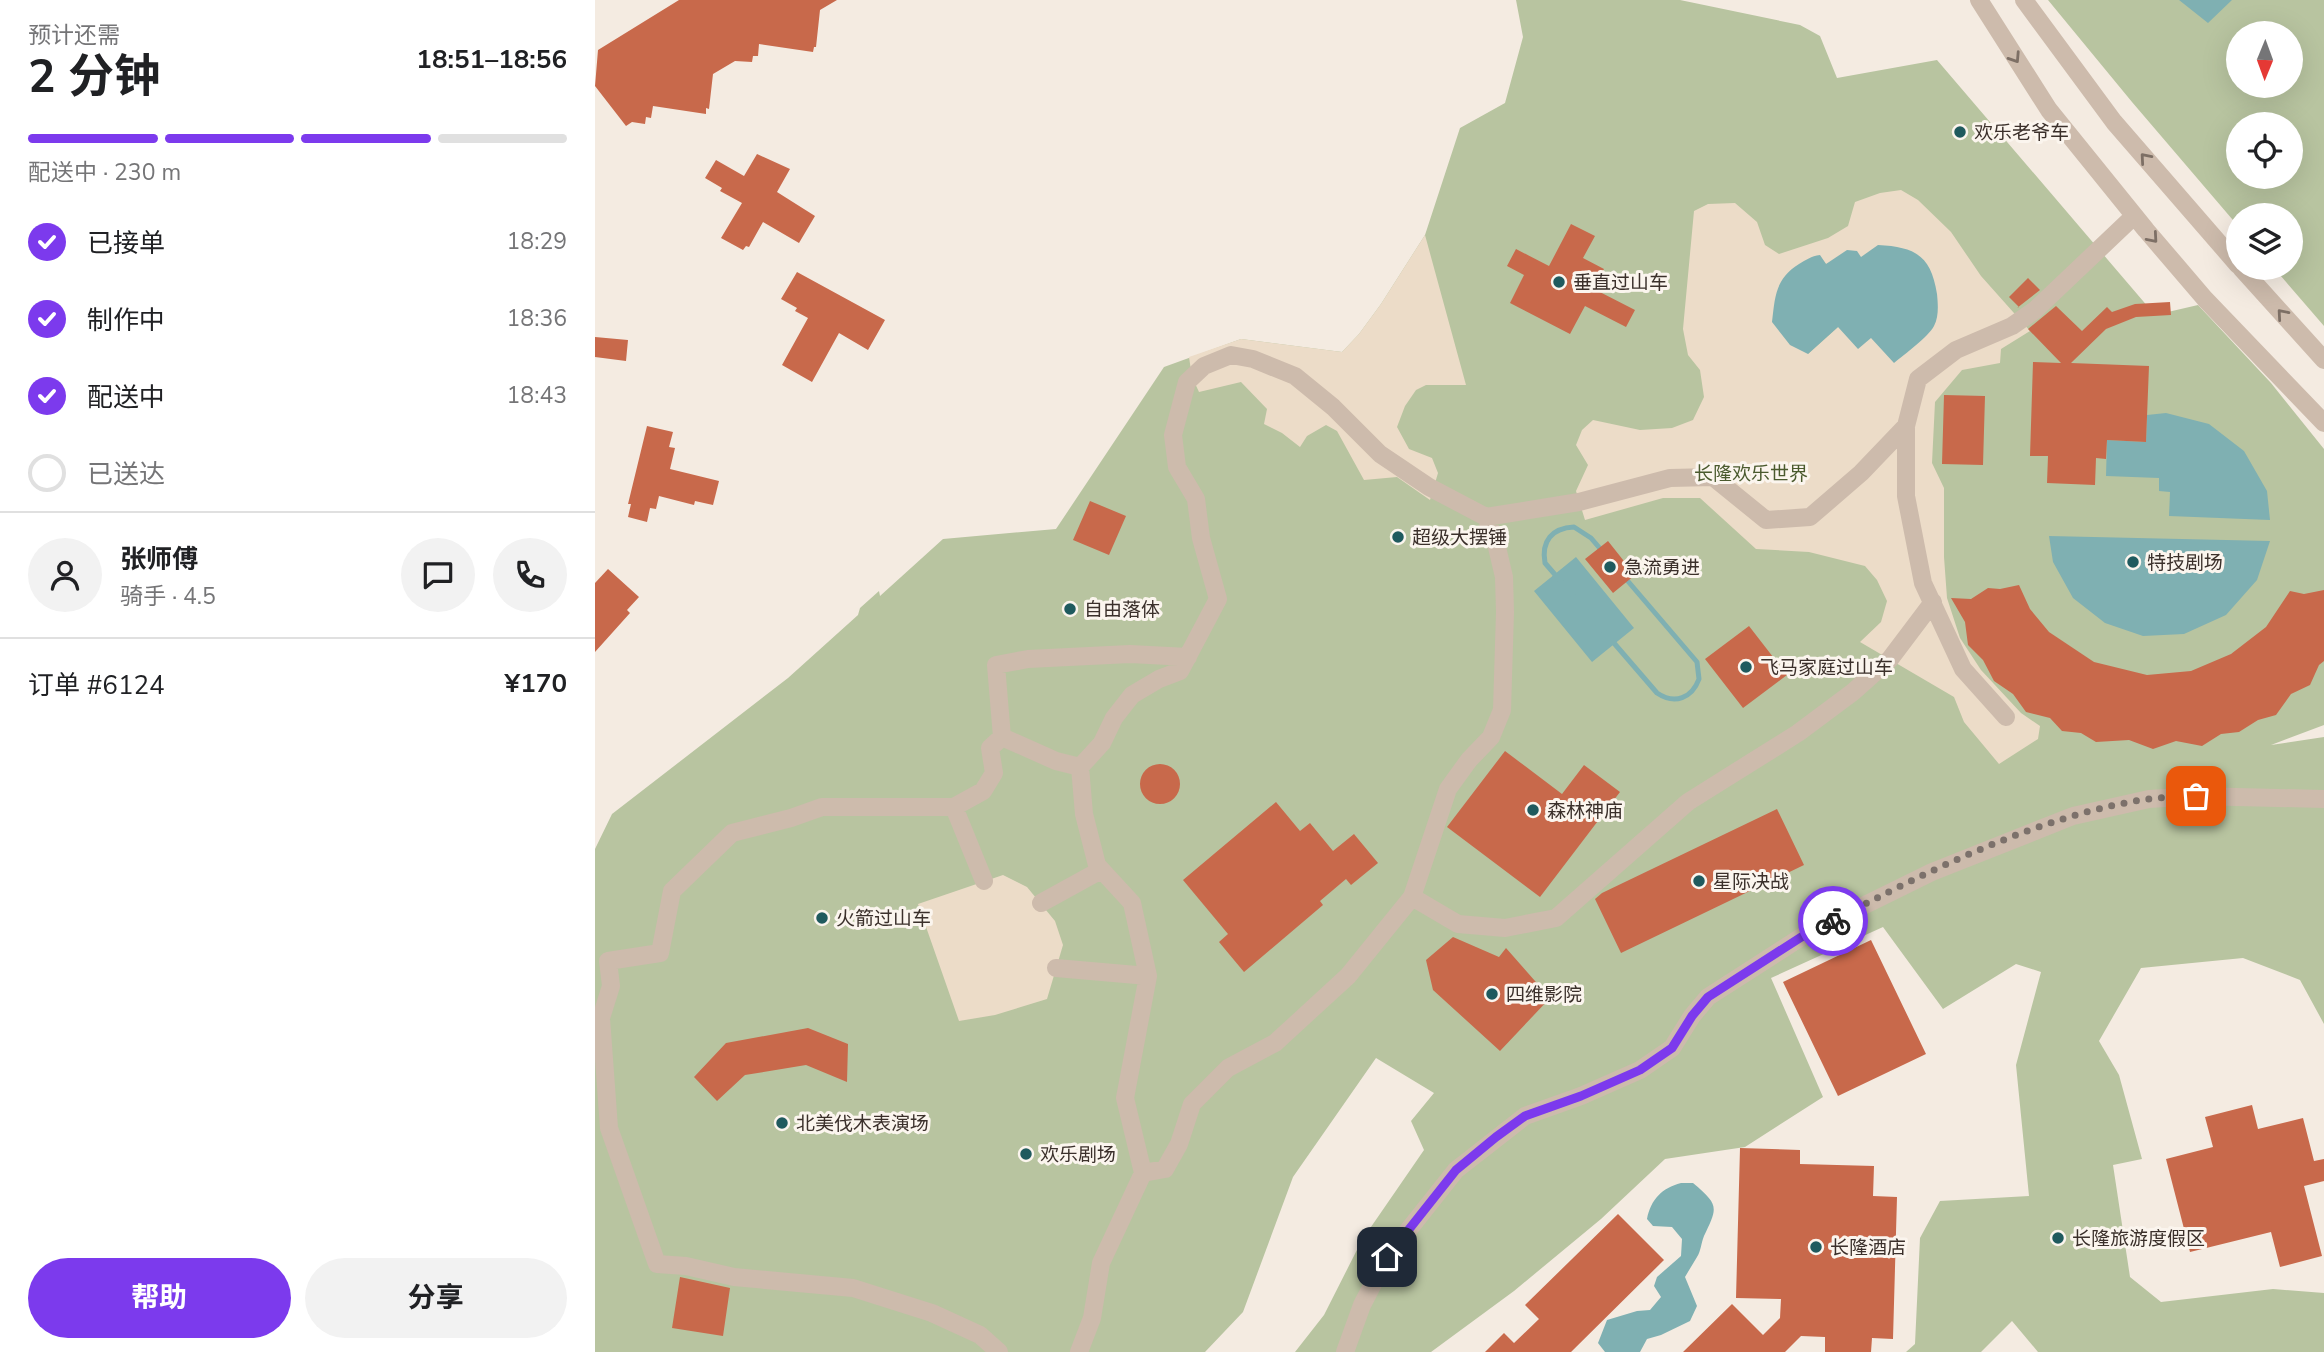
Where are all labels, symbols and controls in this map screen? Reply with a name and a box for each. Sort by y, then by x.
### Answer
text: 预计还需 [28,20,120,51]
north arrow [2226,21,2303,98]
map controls [2226,21,2303,280]
text: 18:51–18:56 [416,42,567,77]
text: 2 分钟 [28,45,160,108]
one-way arrow [2007,50,2019,63]
button: locate [2226,112,2303,189]
place label: 欢乐老爷车 [1974,120,2069,146]
marker: 欢乐老爷车 [1952,124,1968,140]
one-way arrow [2141,153,2153,166]
text: 配送中 · 230 m [28,157,181,188]
button: layers [2226,203,2303,280]
icon: check [28,223,66,261]
text: 已接单 [87,226,165,261]
text: 18:29 [507,226,567,257]
one-way arrow [2145,230,2157,243]
place label: 垂直过山车 [1573,270,1668,296]
marker: 垂直过山车 [1551,274,1567,290]
icon: check [28,300,66,338]
text: 制作中 [87,303,165,338]
text: 18:36 [507,303,567,334]
one-way arrow [2278,310,2290,323]
icon: check [28,377,66,415]
text: 配送中 [87,380,165,415]
text: 18:43 [507,380,567,411]
text: 已送达 [87,457,165,492]
park label: 长隆欢乐世界 [1694,461,1808,487]
place label: 超级大摆锤 [1412,525,1507,551]
marker: 超级大摆锤 [1390,529,1406,545]
button: person [28,538,102,612]
button: chat [401,538,475,612]
button: phone [493,538,567,612]
text: 张师傅 [120,542,198,577]
place label: 特技剧场 [2147,550,2223,576]
marker: 特技剧场 [2125,554,2141,570]
place label: 急流勇进 [1624,555,1700,581]
marker: 急流勇进 [1602,559,1618,575]
text: 骑手 · 4.5 [120,581,216,612]
place label: 自由落体 [1084,597,1160,623]
marker: 自由落体 [1062,601,1078,617]
place label: 飞马家庭过山车 [1760,655,1893,681]
marker: 飞马家庭过山车 [1738,659,1754,675]
text: ¥170 [505,666,567,701]
text: 订单 #6124 [28,668,165,703]
pin [2166,766,2226,826]
icon: bag [2177,777,2215,815]
place label: 森林神庙 [1547,798,1623,824]
marker: 森林神庙 [1525,802,1541,818]
place label: 星际决战 [1713,869,1789,895]
marker: 星际决战 [1691,873,1707,889]
courier [1798,886,1868,956]
icon: bike [1814,902,1852,940]
place label: 火箭过山车 [836,906,931,932]
marker: 火箭过山车 [814,910,830,926]
place label: 四维影院 [1506,982,1582,1008]
marker: 四维影院 [1484,986,1500,1002]
place label: 北美伐木表演场 [796,1111,929,1137]
marker: 北美伐木表演场 [774,1115,790,1131]
place label: 欢乐剧场 [1040,1142,1116,1168]
marker: 欢乐剧场 [1018,1146,1034,1162]
place label: 长隆旅游度假区 [2072,1226,2205,1252]
pin [1357,1227,1417,1287]
marker: 长隆旅游度假区 [2050,1230,2066,1246]
place label: 长隆酒店 [1830,1235,1906,1261]
icon: home [1368,1238,1406,1276]
marker: 长隆酒店 [1808,1239,1824,1255]
button: 帮助 [28,1258,291,1338]
button: 分享 [305,1258,567,1338]

